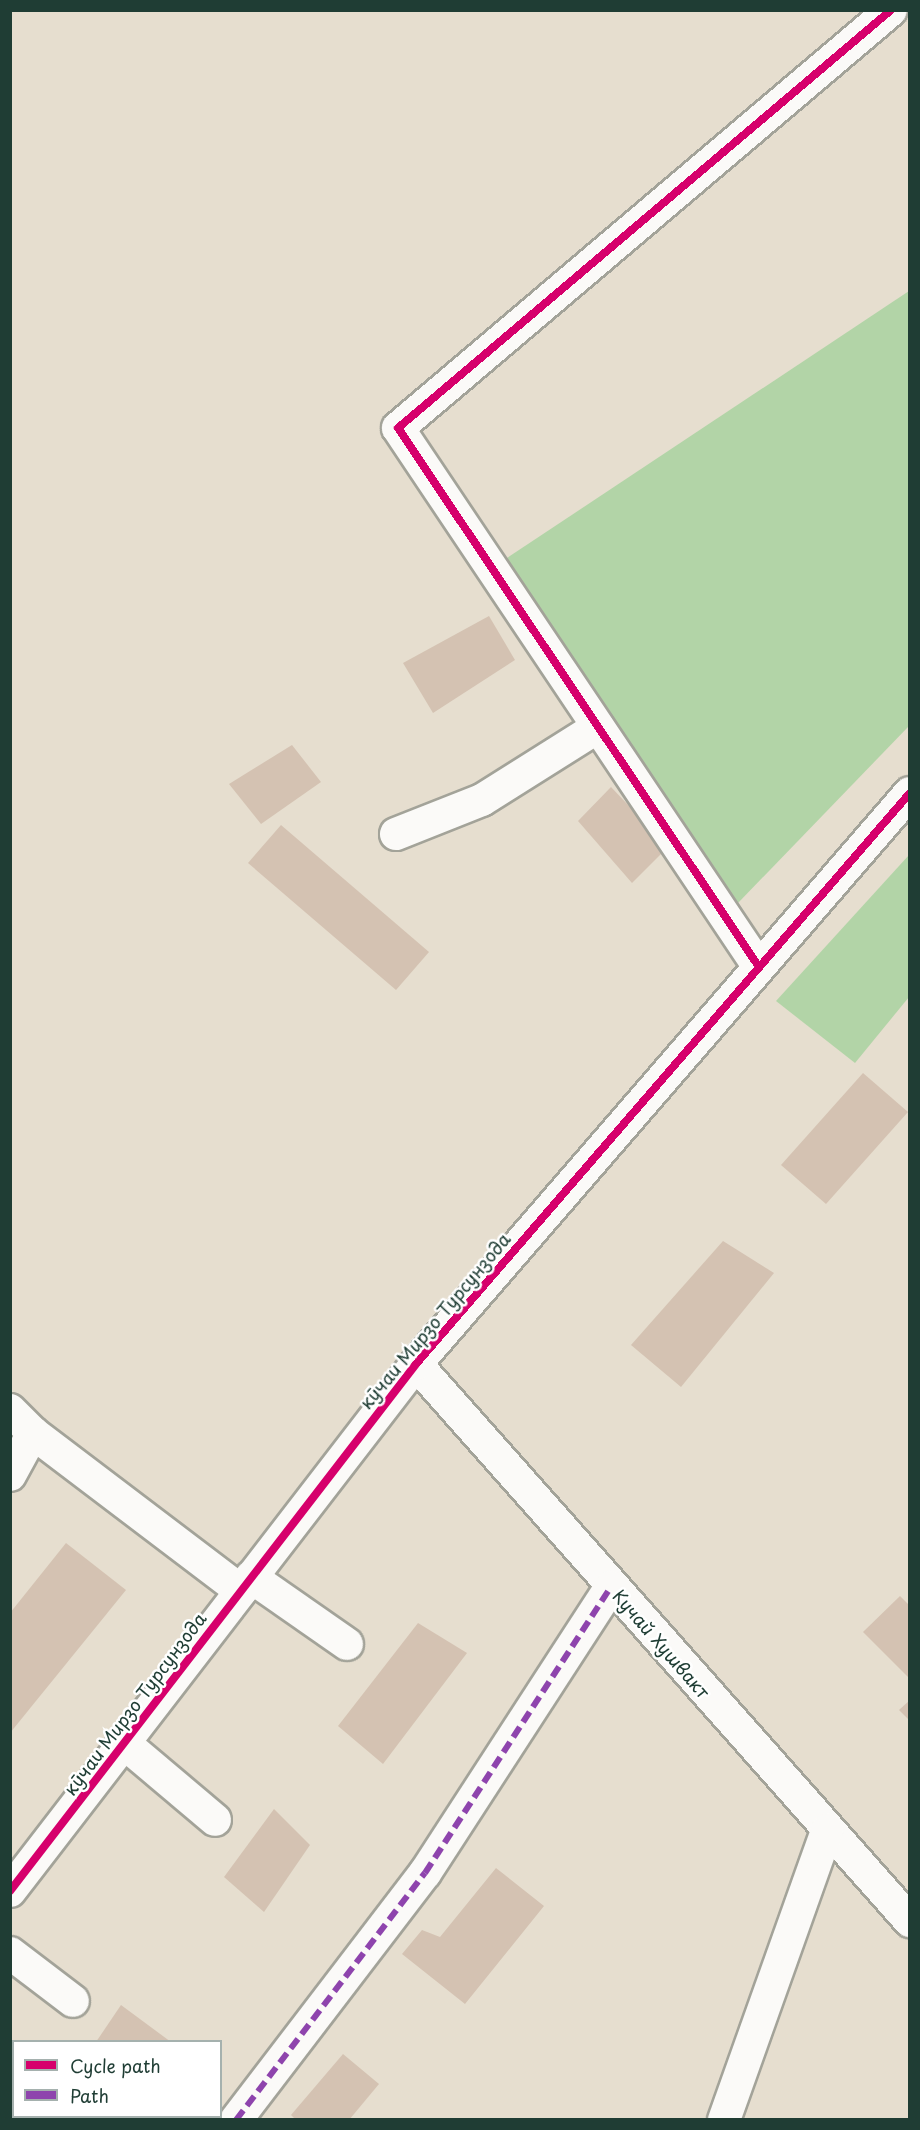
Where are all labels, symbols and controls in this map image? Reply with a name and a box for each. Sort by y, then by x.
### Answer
street label: кӯчаи Мирзо Турсунзода [355,1228,515,1414]
street label: Кучай Хушвакт [608,1586,714,1702]
street label: кӯчаи Мирзо Турсунзода [59,1608,211,1800]
legend [12,2040,222,2118]
text: Cycle path [70,2052,161,2079]
text: Path [70,2082,109,2109]

